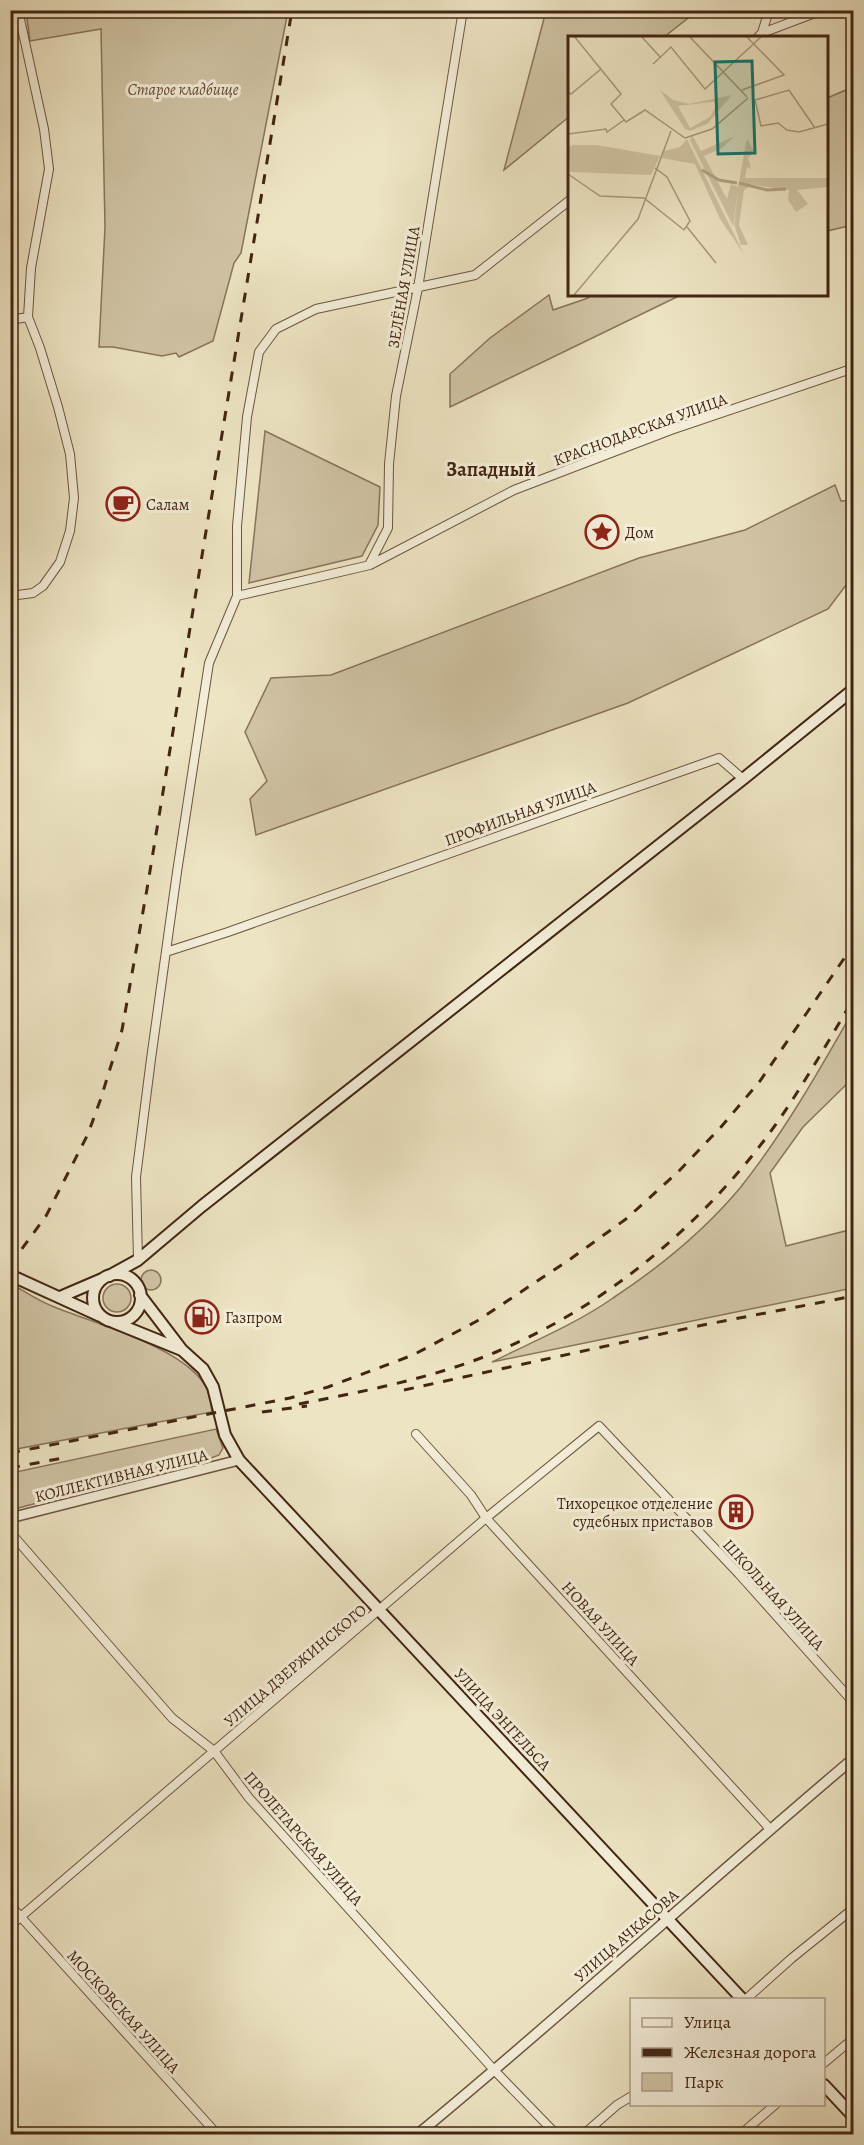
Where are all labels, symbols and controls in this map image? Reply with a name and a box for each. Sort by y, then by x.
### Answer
inset map [568,36,828,296]
park label: Старое кладбище [128,79,239,101]
street label: ЗЕЛЁНАЯ УЛИЦА [382,224,426,350]
street label: КРАСНОДАРСКАЯ УЛИЦА [551,388,731,472]
district label: Западный [446,456,536,483]
cafe icon: Салам [105,486,141,522]
place label: Салам [146,494,190,516]
place icon: Дом [584,514,620,550]
place label: Дом [625,522,654,544]
street label: ПРОФИЛЬНАЯ УЛИЦА [441,776,600,852]
fuel station icon: Газпром [184,1299,220,1335]
place label: Газпром [225,1307,283,1329]
street label: КОЛЛЕКТИВНАЯ УЛИЦА [33,1444,211,1508]
place label: Тихорецкое отделение судебных приставов [557,1493,713,1533]
building icon: Тихорецкое отделение судебных приставов [718,1494,754,1530]
street label: ШКОЛЬНАЯ УЛИЦА [717,1534,830,1656]
street label: НОВАЯ УЛИЦА [556,1577,645,1671]
street label: УЛИЦА ДЗЕРЖИНСКОГО [220,1599,372,1732]
street label: УЛИЦА ЭНГЕЛЬСА [449,1664,556,1776]
street label: ПРОЛЕТАРСКАЯ УЛИЦА [239,1767,368,1911]
street label: УЛИЦА АЧКАСОВА [570,1884,684,1987]
street label: МОСКОВСКАЯ УЛИЦА [62,1945,185,2079]
legend [630,1998,825,2106]
text: Улица [684,2010,732,2034]
text: Железная дорога [684,2040,817,2064]
text: Парк [684,2070,724,2094]

